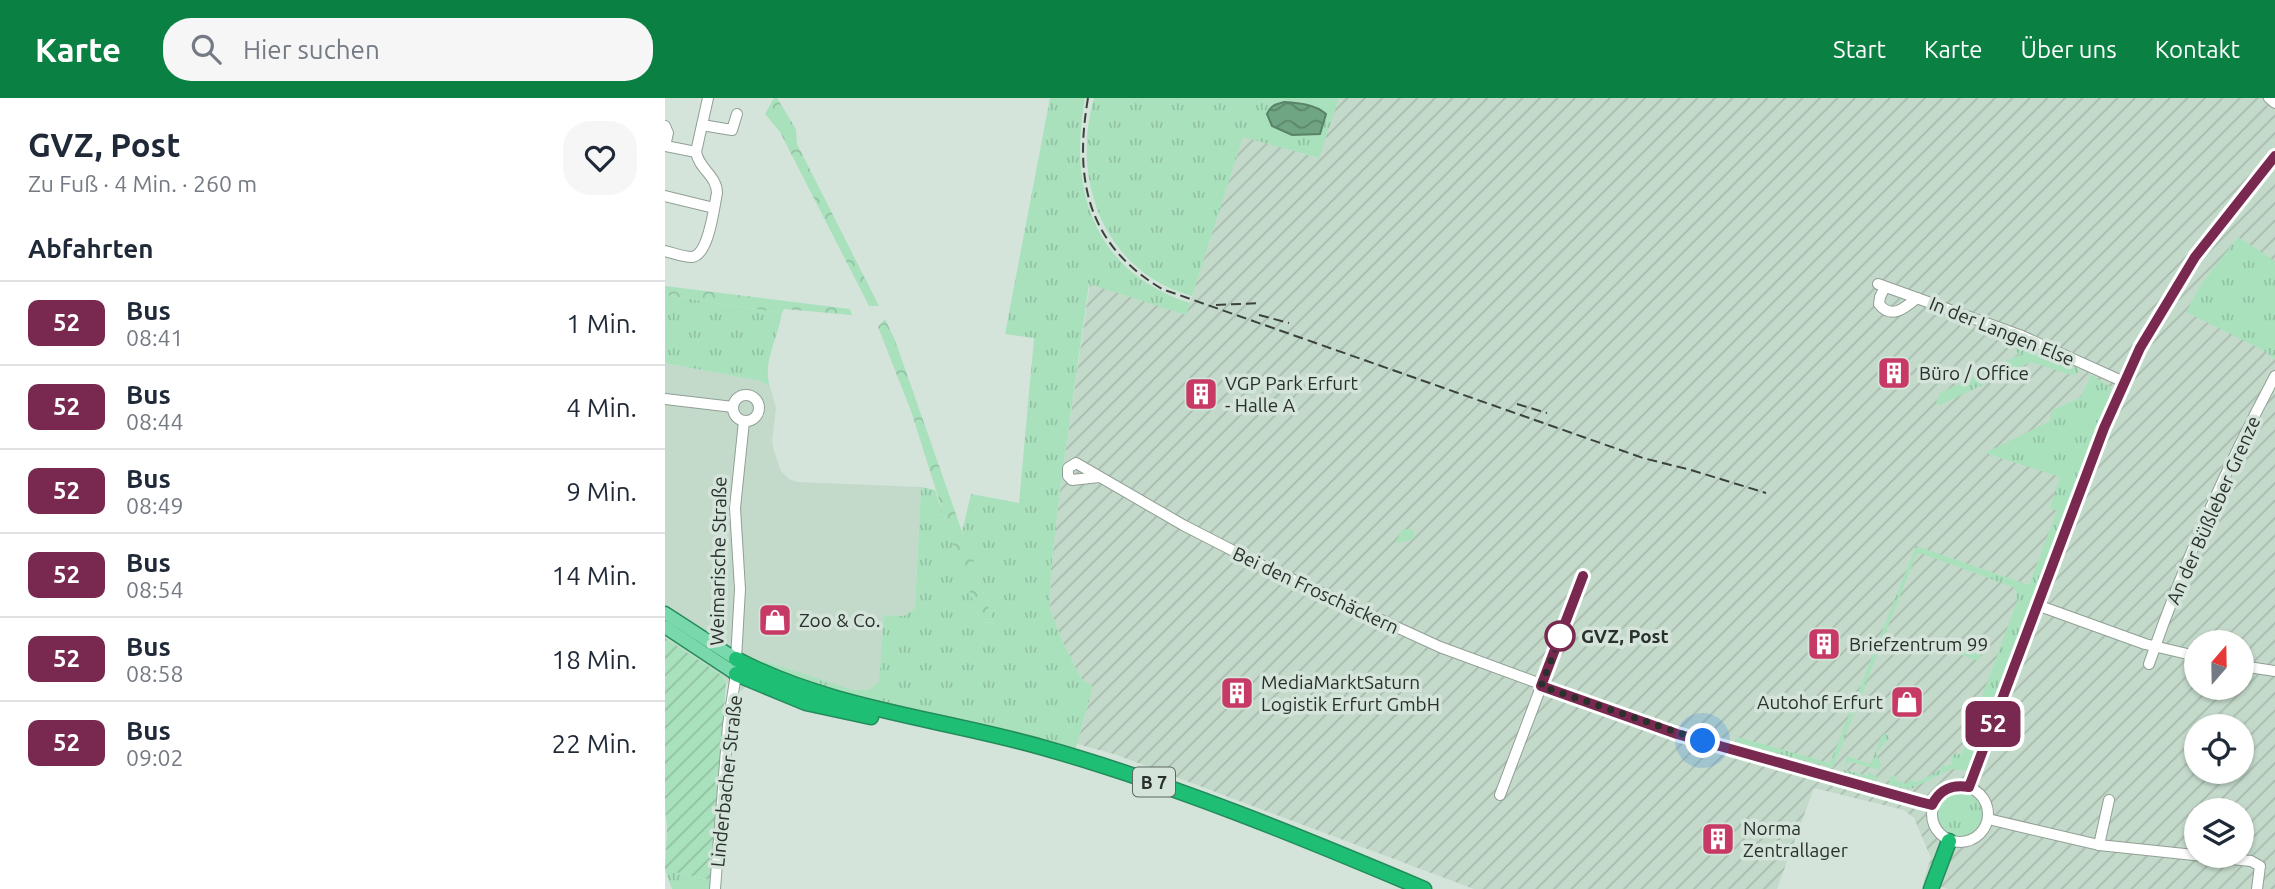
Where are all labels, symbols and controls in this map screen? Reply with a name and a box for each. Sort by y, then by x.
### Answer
search box [163,18,653,81]
icon: search [187,30,225,68]
text: Karte [35,31,121,68]
text: Hier suchen [243,35,380,64]
text: Start [1833,36,1886,63]
text: Karte [1924,36,1983,63]
text: Über uns [2021,36,2117,63]
text: Kontakt [2155,36,2240,63]
button: heart [563,121,637,195]
text: GVZ, Post [28,126,180,163]
text: Zu Fuß · 4 Min. · 260 m [28,171,257,196]
text: Abfahrten [28,234,153,263]
street label: In der Langen Else [1926,292,2078,370]
text: Bus [126,296,171,325]
text: 52 [53,309,80,336]
text: 1 Min. [566,309,637,338]
text: 08:41 [126,325,184,350]
building icon: Büro / Office [1875,354,1913,392]
place label: Büro / Office [1919,362,2029,384]
place label: VGP Park Erfurt - Halle A [1225,372,1358,416]
building icon: VGP Park Erfurt - Halle A [1182,375,1220,413]
text: Bus [126,380,171,409]
text: 52 [53,393,80,420]
text: 4 Min. [566,393,637,422]
text: 08:44 [126,409,184,434]
street label: An der Büßleber Grenze [2161,412,2265,608]
text: Bus [126,464,171,493]
street label: Weimarische Straße [706,476,730,646]
text: 52 [53,477,80,504]
text: 9 Min. [566,477,637,506]
text: 08:49 [126,493,184,518]
street label: Bei den Froschäckern [1229,542,1403,638]
text: Bus [126,548,171,577]
text: 52 [53,561,80,588]
text: 14 Min. [552,561,637,590]
text: 08:54 [126,577,184,602]
shop icon: Zoo & Co. [756,601,794,639]
place label: Zoo & Co. [799,609,880,631]
marker: GVZ, Post [1545,621,1575,651]
place label: GVZ, Post [1581,625,1669,647]
building icon: Briefzentrum 99 [1805,625,1843,663]
north arrow [2184,630,2254,700]
map controls [2184,630,2254,868]
text: Bus [126,632,171,661]
place label: Briefzentrum 99 [1849,633,1988,655]
text: 52 [53,645,80,672]
text: 18 Min. [552,645,637,674]
text: 08:58 [126,661,184,686]
place label: MediaMarktSaturn Logistik Erfurt GmbH [1261,671,1440,715]
building icon: MediaMarktSaturn Logistik Erfurt GmbH [1218,674,1256,712]
shop icon: Autohof Erfurt [1888,683,1926,721]
place label: Autohof Erfurt [1757,691,1884,713]
street label: Linderbacher Straße [706,694,746,868]
line badge: 52 [1961,701,2025,747]
text: 52 [1979,710,2007,737]
button: locate [2184,714,2254,784]
text: Bus [126,716,171,745]
your location [1685,723,1720,758]
text: 52 [53,729,80,756]
text: 22 Min. [552,729,637,758]
text: 09:02 [126,745,184,770]
road number: B 7 [1133,768,1175,796]
button: layers [2184,798,2254,868]
place label: Norma Zentrallager [1743,817,1848,861]
building icon: Norma Zentrallager [1699,820,1737,858]

